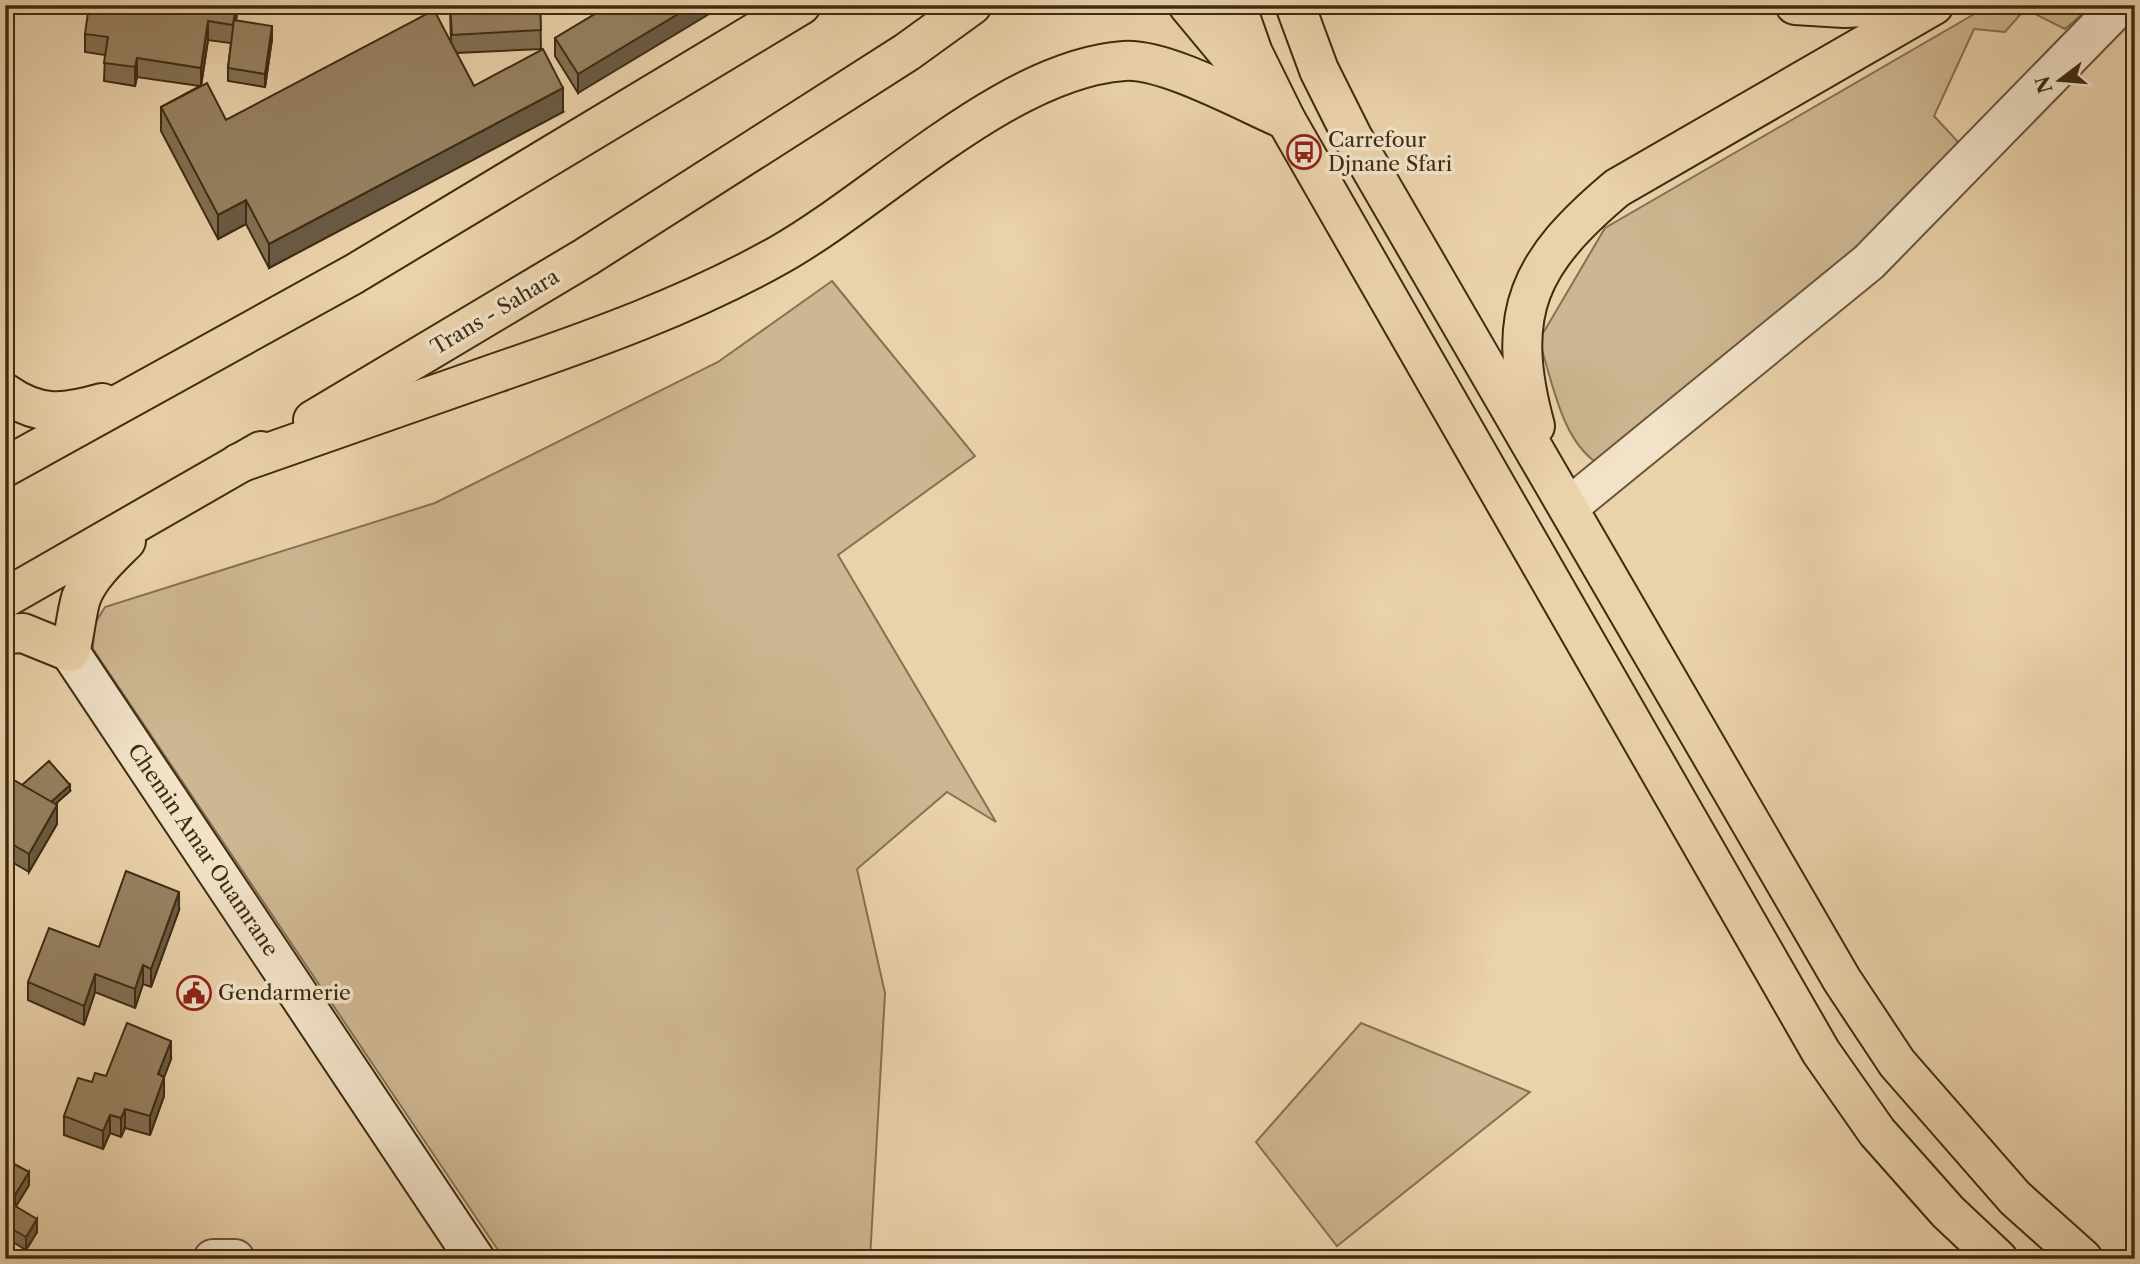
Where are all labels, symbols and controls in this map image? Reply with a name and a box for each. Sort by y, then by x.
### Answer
north arrow [2024,46,2094,116]
text: N [2031,73,2057,96]
place label: Carrefour Djnane Sfari [1328,127,1452,176]
bus stop icon: Carrefour Djnane Sfari [1285,133,1323,171]
street label: Trans - Sahara [426,263,564,360]
street label: Chemin Amar Ouamrane [123,739,284,961]
public building icon: Gendarmerie [175,974,213,1012]
place label: Gendarmerie [218,980,351,1005]

